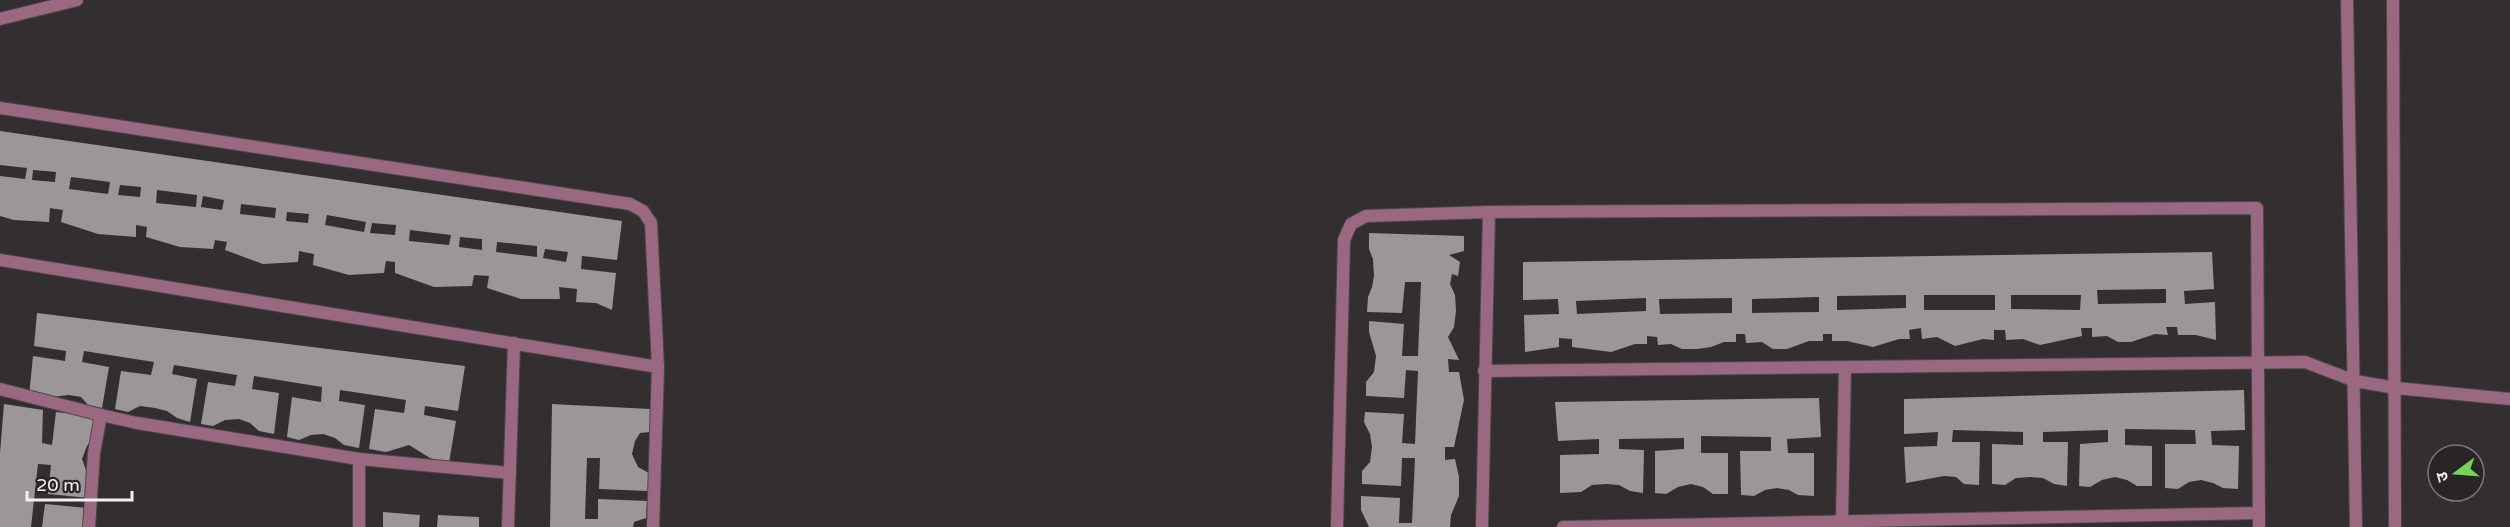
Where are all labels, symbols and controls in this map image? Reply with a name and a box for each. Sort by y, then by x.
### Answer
north arrow [2426,443,2486,503]
scale bar [27,464,132,502]
text: उ [2431,469,2453,484]
text: 20 m [36,474,80,496]

